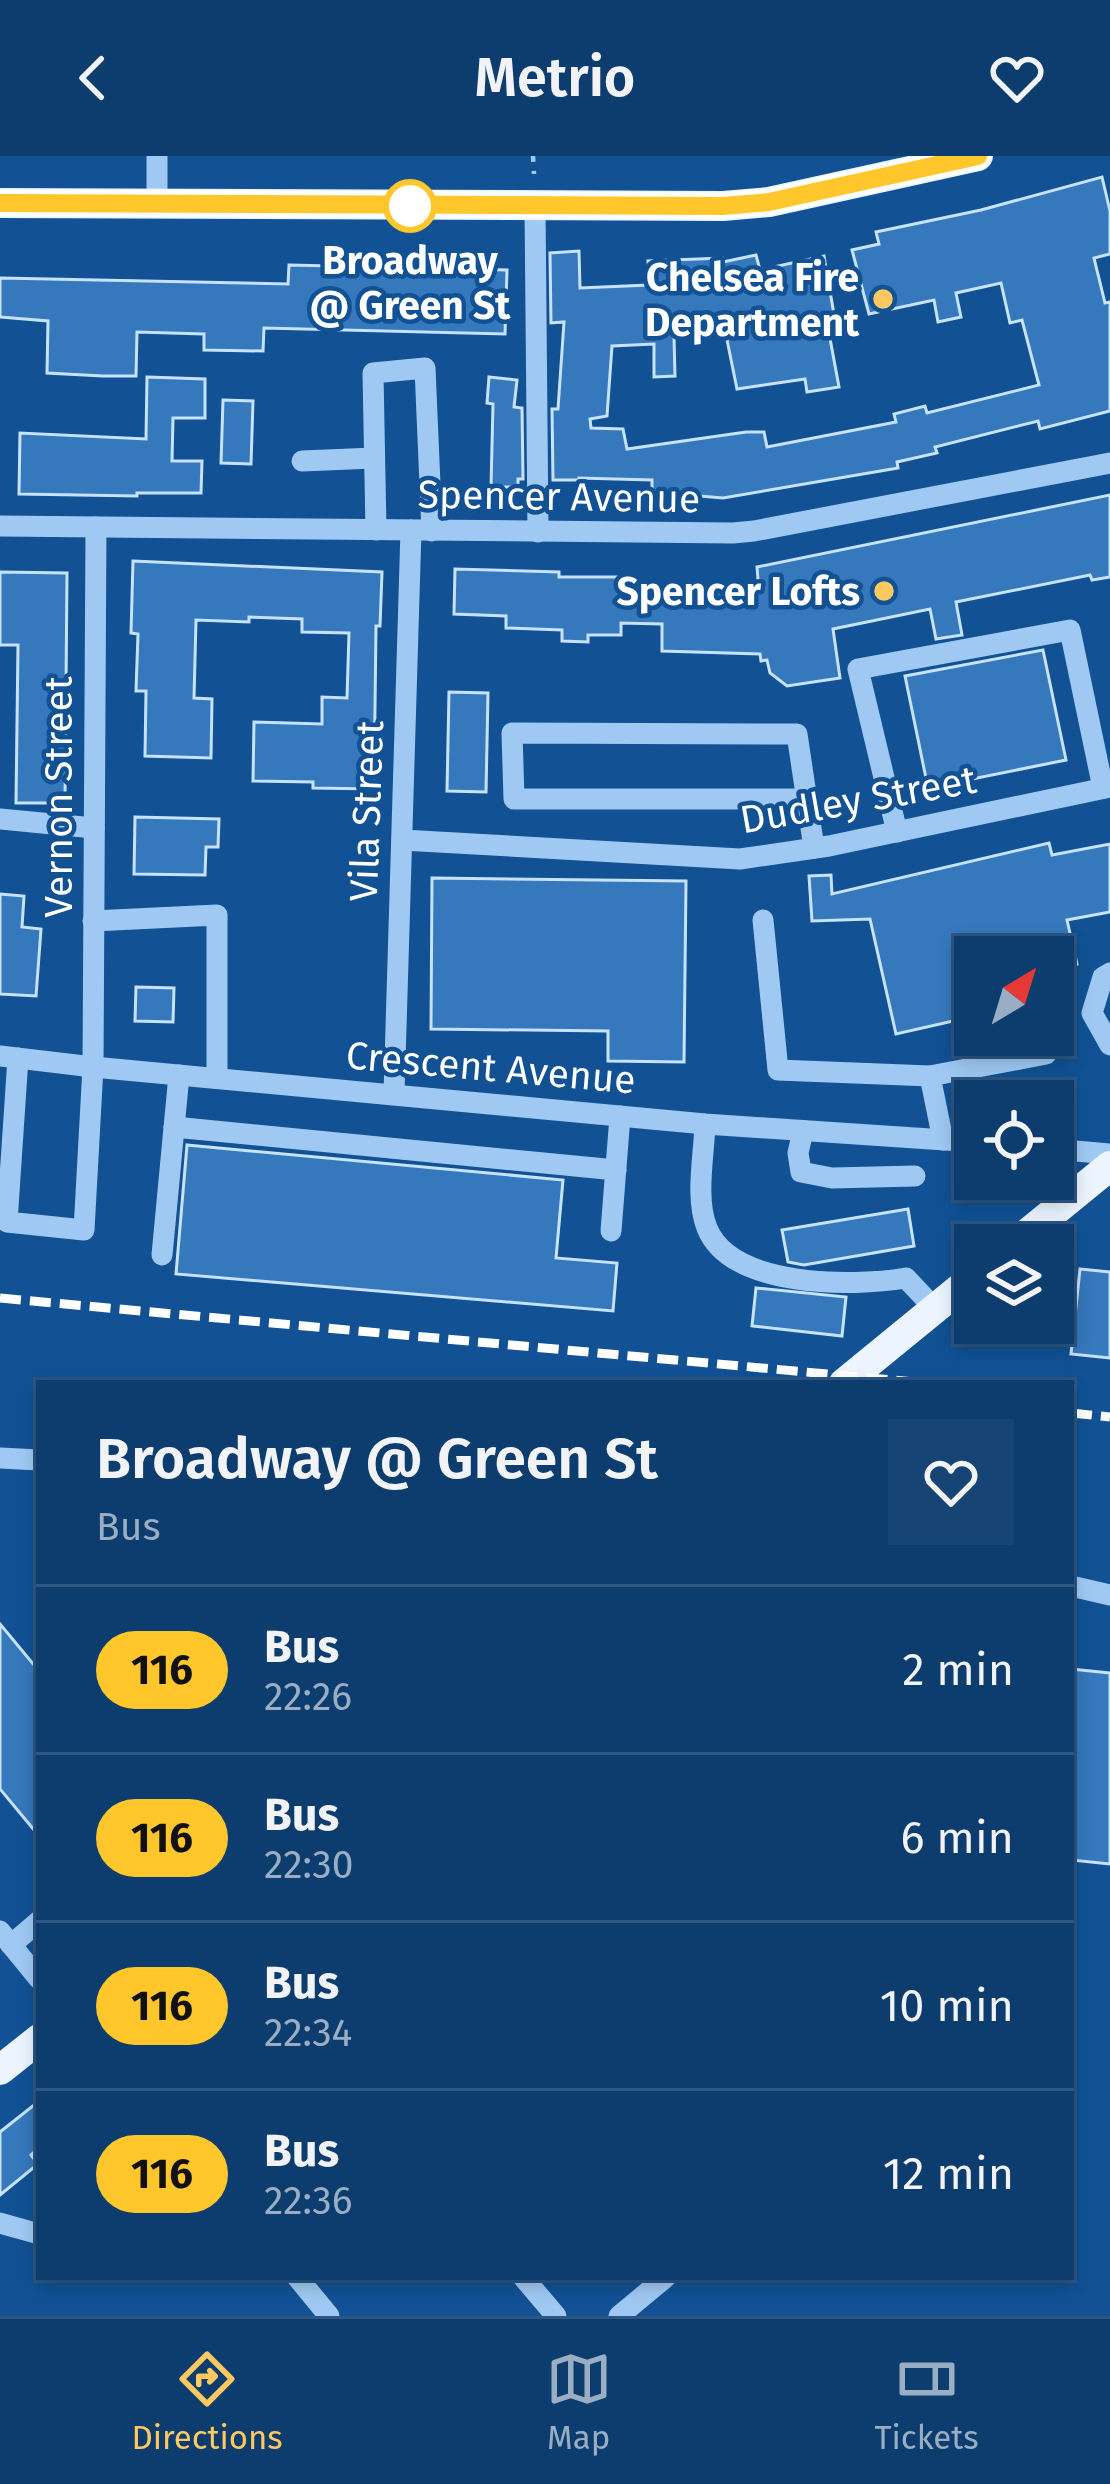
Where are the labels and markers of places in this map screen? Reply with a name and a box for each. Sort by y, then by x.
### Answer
marker: Broadway @ Green St [385,181,435,231]
place label: Broadway @ Green St [310,238,511,329]
place label: Chelsea Fire Department [645,255,860,346]
marker: Chelsea Fire Department [870,286,896,312]
place label: Spencer Lofts [616,569,860,615]
marker: Spencer Lofts [871,578,897,604]

